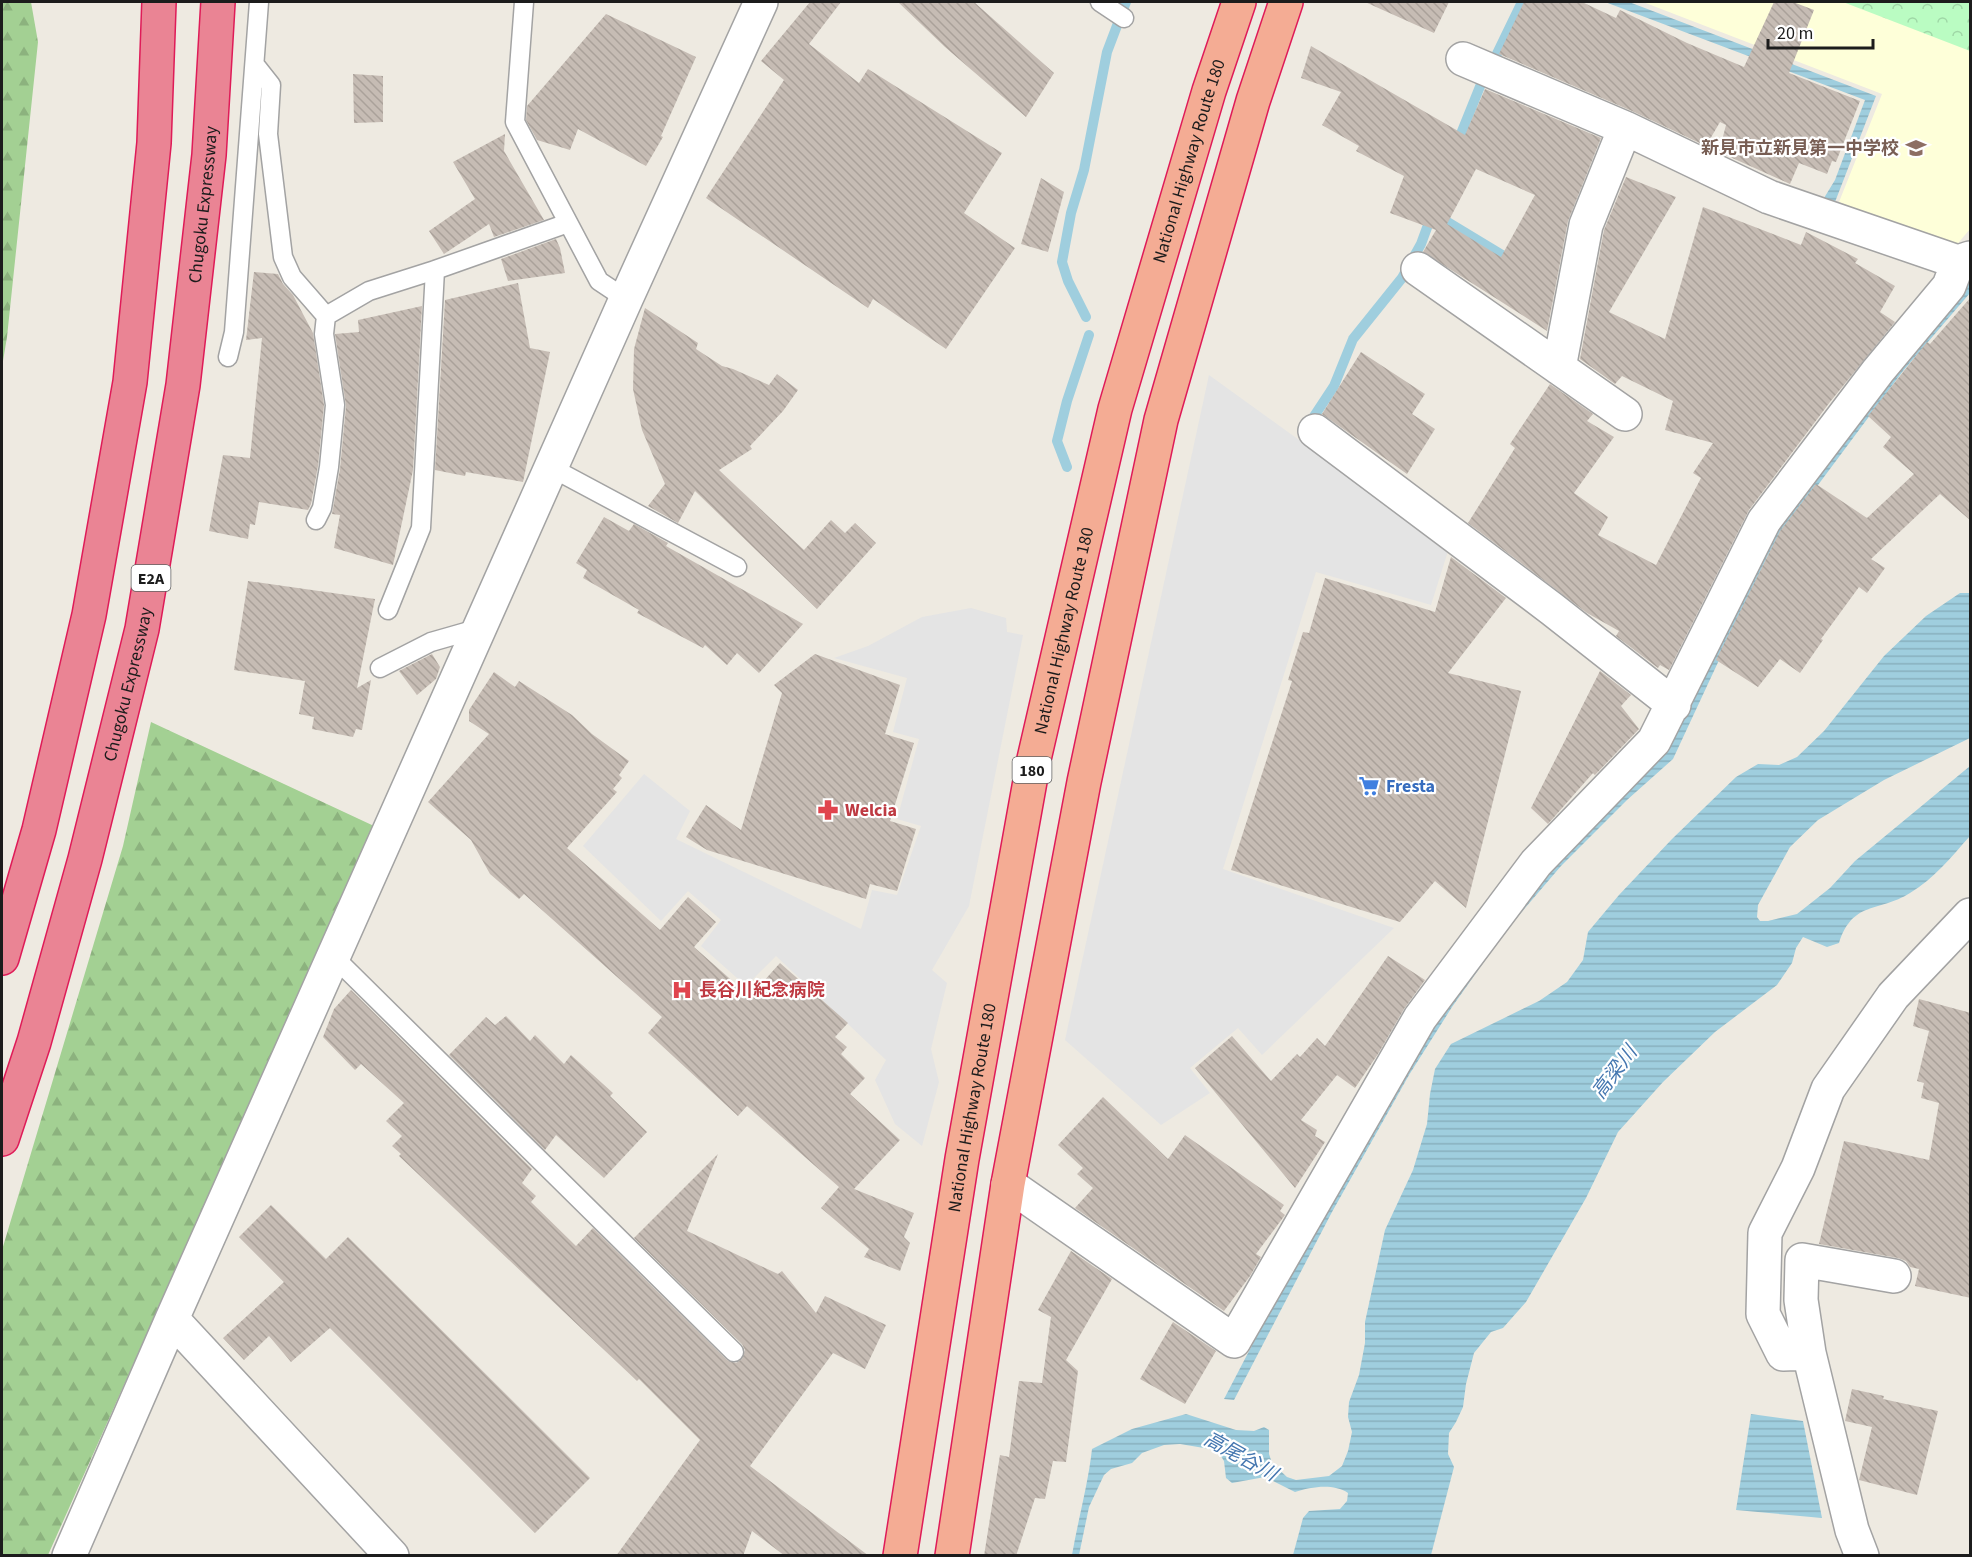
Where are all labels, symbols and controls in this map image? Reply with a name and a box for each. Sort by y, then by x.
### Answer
scale bar [1768,12,1873,50]
text: 20 m [1777,21,1813,46]
street label: National Highway Route 180 [1147,56,1232,266]
street label: Chugoku Expressway [183,125,224,285]
place label: 新見市立新見第一中学校 [1701,136,1899,161]
school or university icon: 新見市立新見第一中学校 [1904,136,1928,160]
street label: National Highway Route 180 [1028,525,1100,737]
road number: E2A [132,565,170,591]
street label: Chugoku Expressway [98,605,159,764]
road number: 180 [1012,757,1052,783]
supermarket icon: Fresta [1357,774,1381,798]
place label: Fresta [1386,774,1435,799]
pharmacy icon: Welcia [816,798,840,822]
place label: Welcia [845,798,897,823]
hospital icon: 長谷川紀念病院 [670,978,694,1002]
place label: 長谷川紀念病院 [699,978,825,1003]
street label: National Highway Route 180 [942,1001,1003,1214]
water label: 高梁川 [1586,1039,1645,1105]
water label: 高尾谷川 [1199,1425,1284,1489]

